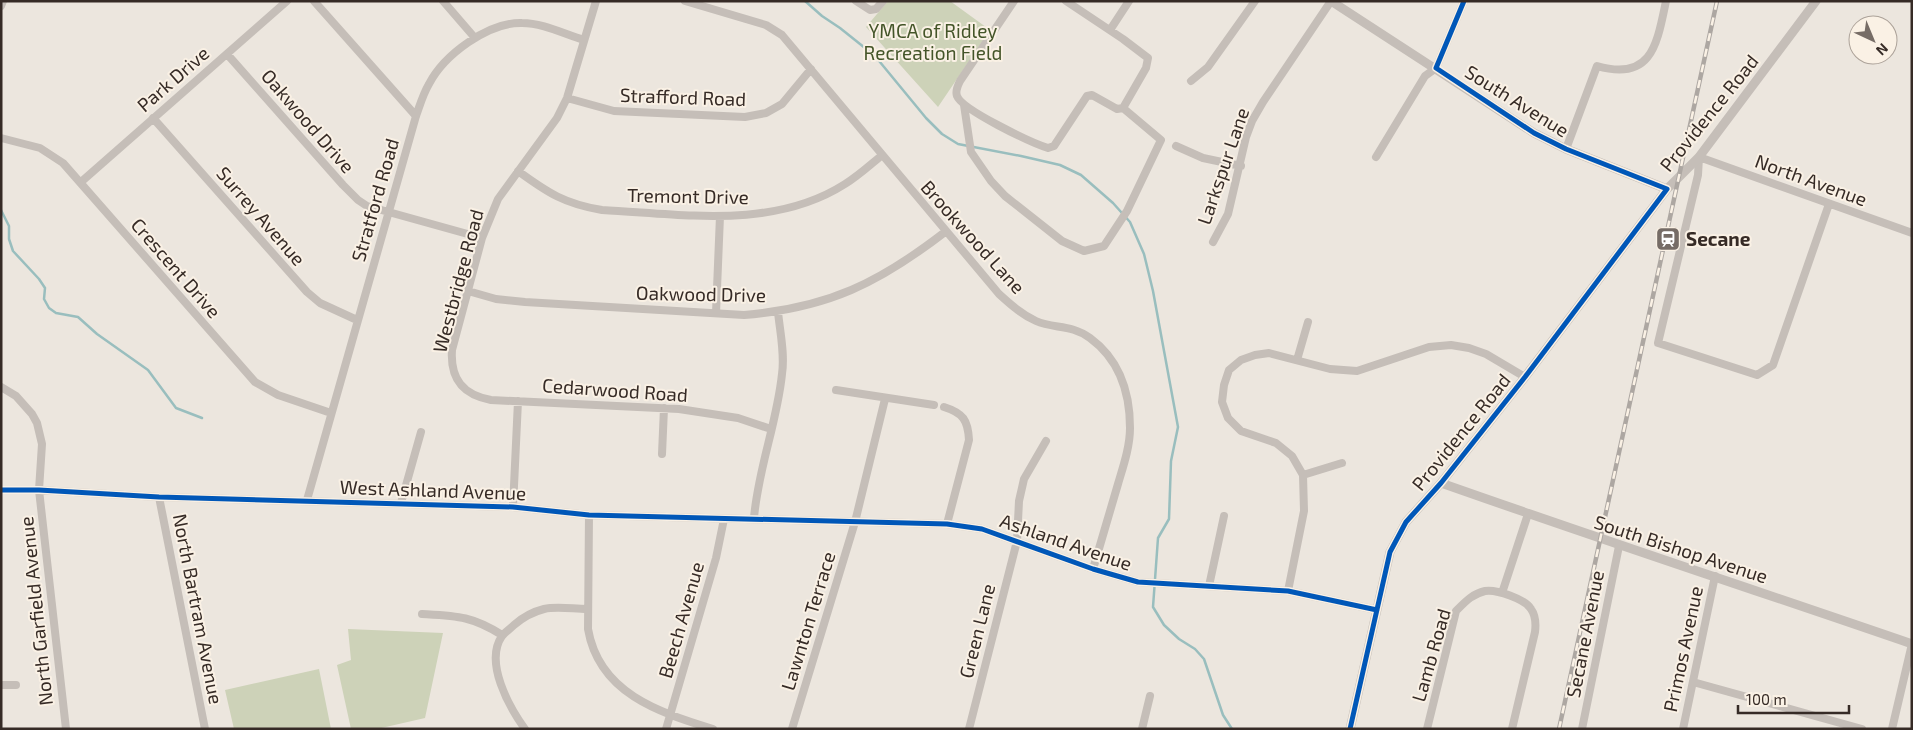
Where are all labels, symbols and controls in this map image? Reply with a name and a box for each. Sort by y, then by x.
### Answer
north arrow [1848,15,1898,65]
park label: YMCA of Ridley Recreation Field [864,19,1002,64]
text: N [1873,40,1892,59]
street label: Park Drive [132,41,213,116]
street label: Providence Road [1655,50,1763,176]
street label: South Avenue [1461,60,1573,142]
street label: Oakwood Drive [257,64,360,177]
street label: Strafford Road [620,83,747,110]
street label: Larkspur Lane [1192,104,1253,227]
street label: Stratford Road [346,136,403,264]
street label: North Avenue [1752,149,1870,210]
street label: Surrey Avenue [212,161,311,270]
street label: Brookwood Lane [917,175,1030,298]
street label: Tremont Drive [627,183,749,208]
street label: Westbridge Road [427,207,488,355]
street label: Crescent Drive [127,213,226,322]
station icon: Secane [1655,226,1681,252]
place label: Secane [1686,227,1751,250]
street label: Oakwood Drive [636,281,766,306]
street label: Providence Road [1407,369,1515,495]
street label: Cedarwood Road [541,373,689,406]
street label: West Ashland Avenue [339,475,527,504]
street label: Ashland Avenue [997,508,1135,575]
street label: South Bishop Avenue [1591,510,1771,587]
street label: North Bartram Avenue [169,512,228,706]
street label: North Garfield Avenue [14,515,57,707]
street label: Lawnton Terrace [775,549,840,693]
street label: Beech Avenue [653,559,708,681]
street label: Secane Avenue [1561,568,1608,700]
street label: Green Lane [954,581,999,680]
street label: Primos Avenue [1658,584,1707,714]
street label: Lamb Road [1406,606,1455,704]
scale bar [1738,682,1849,714]
text: 100 m [1746,690,1787,708]

